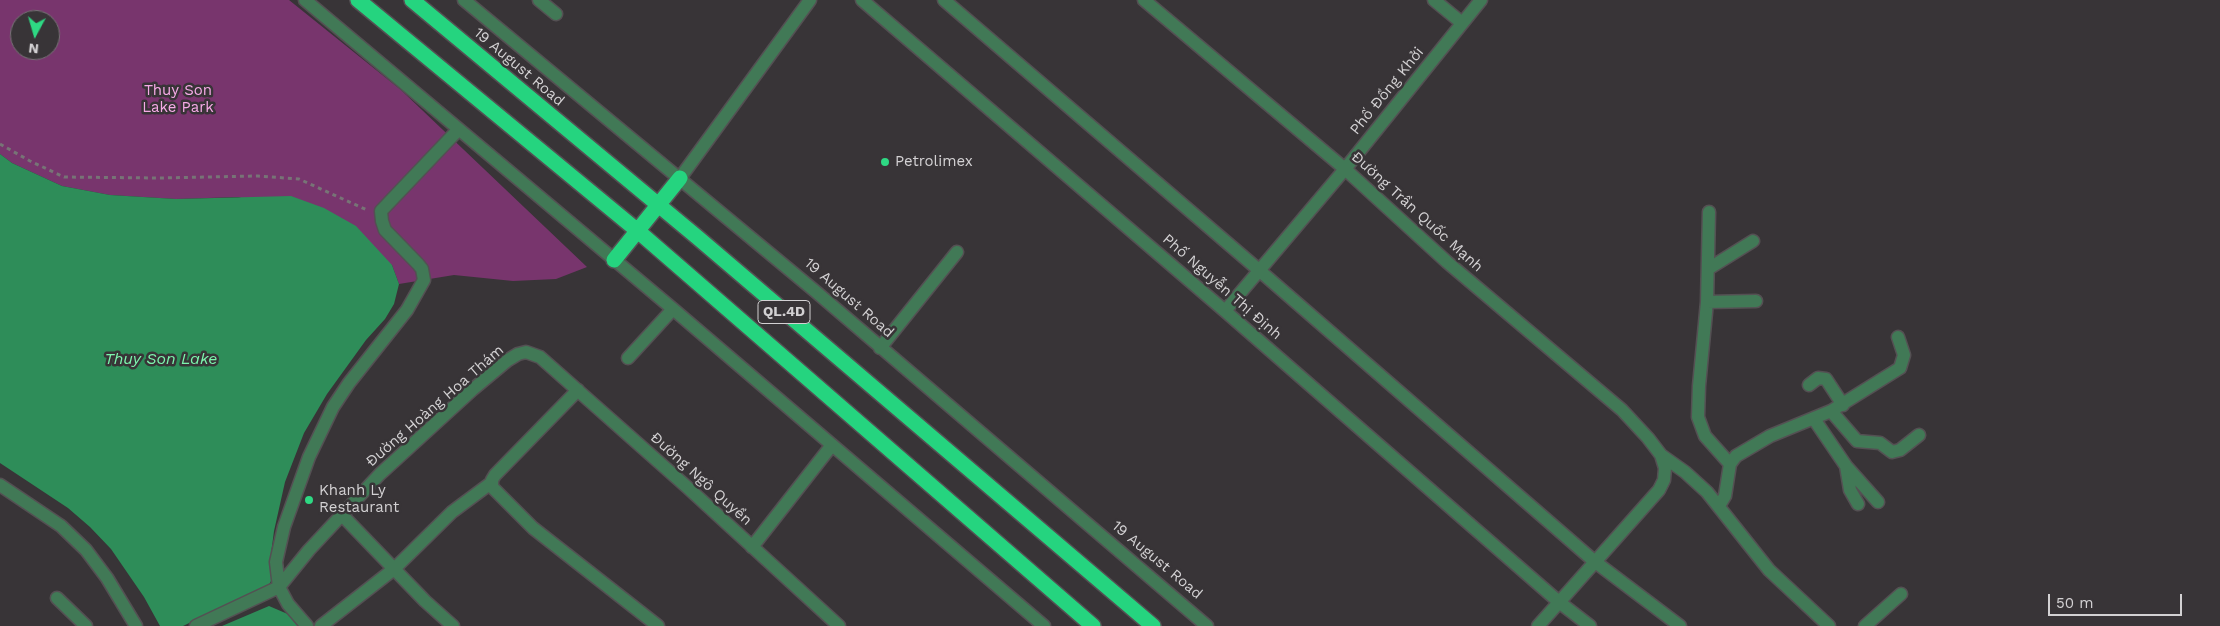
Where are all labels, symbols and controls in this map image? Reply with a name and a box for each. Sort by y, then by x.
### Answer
north arrow [10,10,60,60]
street label: 19 August Road [470,24,568,110]
text: N [28,40,40,57]
street label: Phố Đồng Khởi [1346,44,1428,138]
park label: Thuy Son Lake Park [142,82,214,117]
street label: Đường Trần Quốc Mạnh [1347,148,1487,276]
place label: Petrolimex [895,153,973,171]
marker: Petrolimex [879,156,891,168]
street label: Phố Nguyễn Thị Định [1159,230,1285,344]
street label: 19 August Road [801,254,897,342]
road number: QL.4D [758,300,810,324]
street label: Đường Hoàng Hoa Thám [362,341,508,471]
water label: Thuy Son Lake [105,349,217,369]
street label: Đường Ngô Quyền [646,429,756,529]
place label: Khanh Ly Restaurant [319,482,399,517]
marker: Khanh Ly Restaurant [303,494,315,506]
street label: 19 August Road [1108,517,1206,603]
scale bar [2050,584,2184,616]
text: 50 m [2056,594,2093,612]

